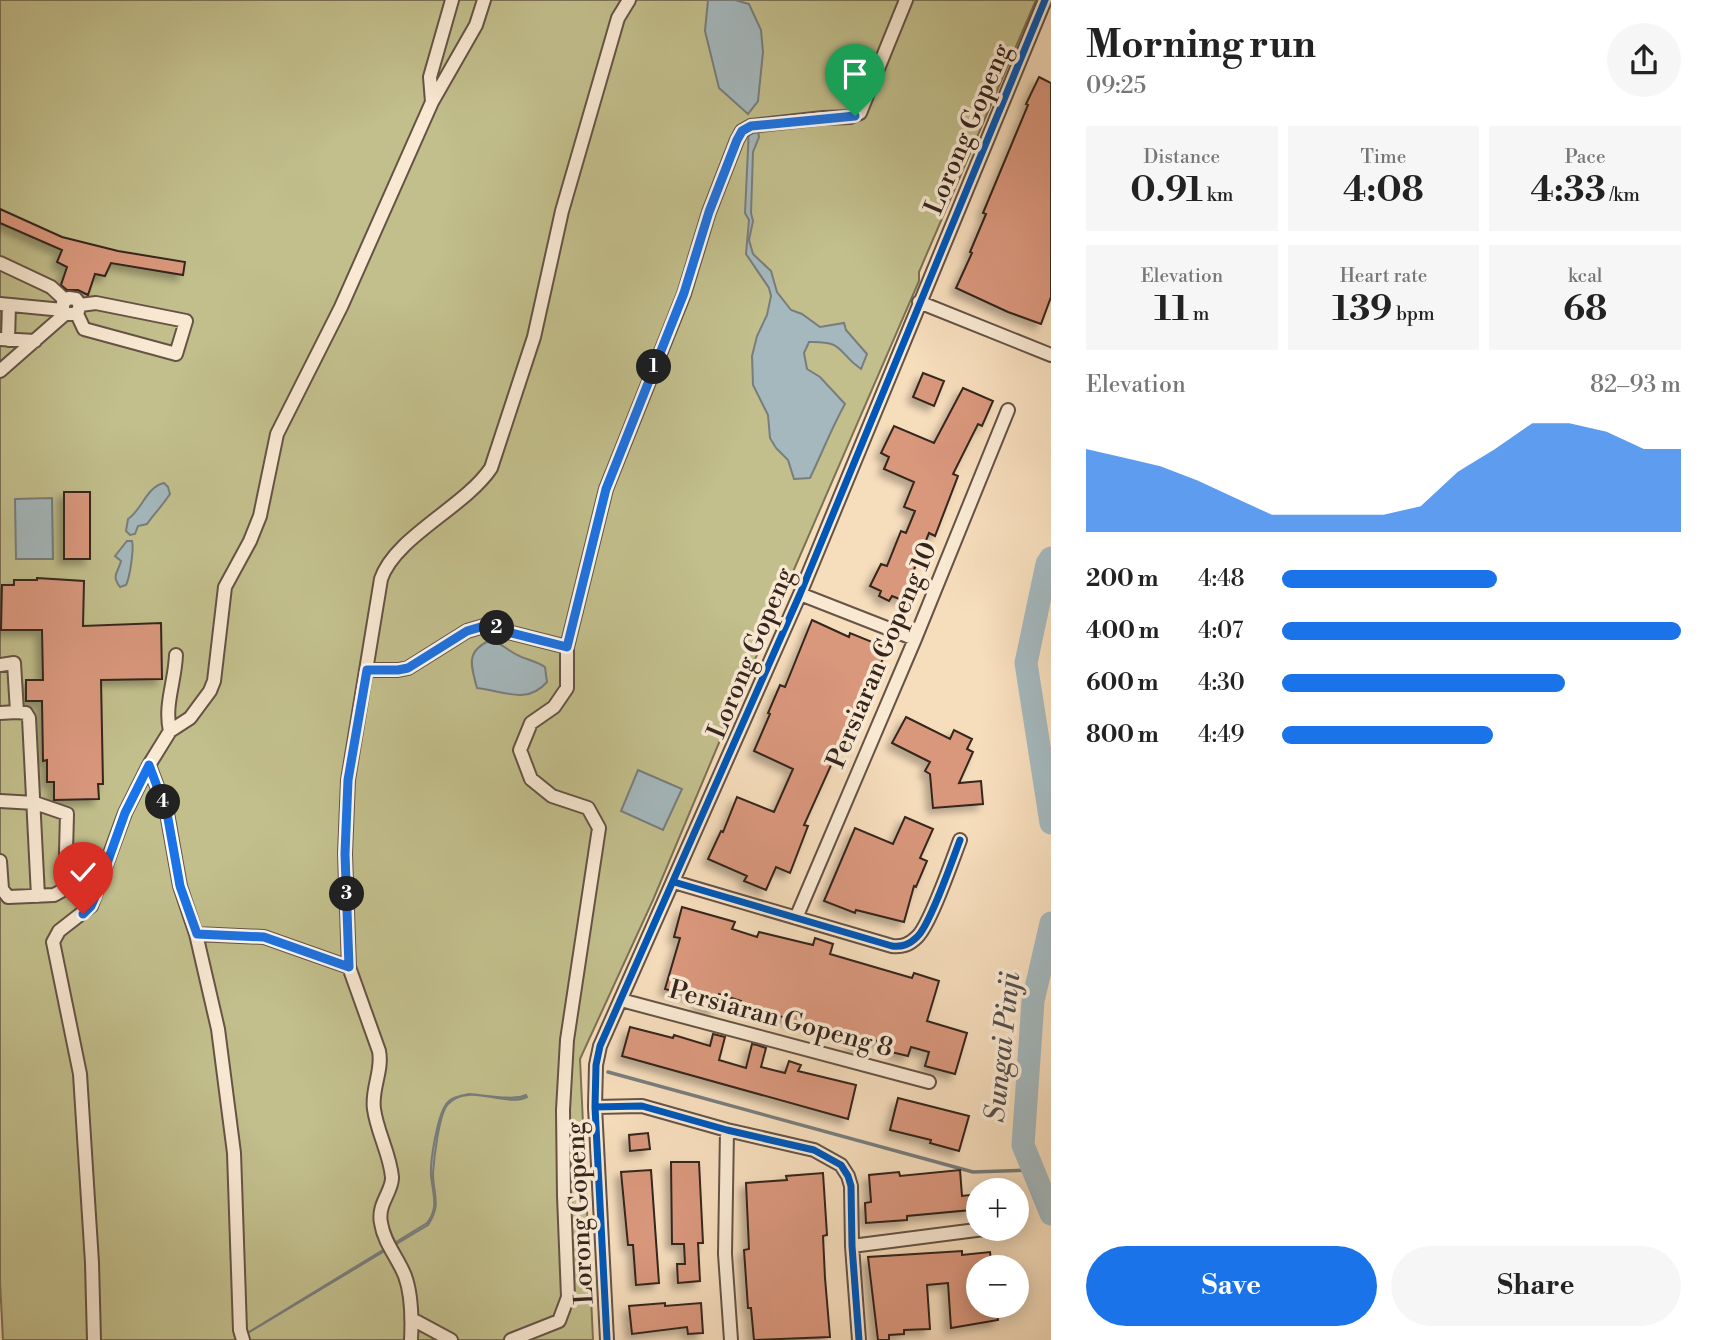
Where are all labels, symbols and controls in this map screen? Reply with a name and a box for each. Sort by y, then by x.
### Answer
text: Morning run [1086,22,1316,69]
button: share [1607,23,1681,97]
street label: Lorong Gopeng [918,38,1019,219]
pin [825,44,885,116]
icon: arrive [836,55,874,93]
text: 09:25 [1086,72,1146,100]
text: Distance [1143,145,1220,169]
text: Time [1361,145,1406,169]
text: Pace [1565,145,1606,169]
text: 0.91 [1130,169,1203,212]
text: 4:08 [1343,169,1424,212]
text: 4:33 [1531,169,1606,212]
text: km [1203,183,1233,207]
text: /km [1606,183,1640,207]
text: Elevation [1141,264,1223,288]
text: Heart rate [1340,264,1427,288]
text: kcal [1568,264,1602,288]
text: 11 [1154,288,1189,331]
text: 139 [1332,288,1392,331]
text: 68 [1563,288,1607,331]
text: m [1189,302,1209,326]
text: bpm [1392,302,1435,326]
pin: 1 [636,350,672,384]
text: 1 [649,354,658,378]
text: Elevation [1086,371,1186,399]
text: 82–93 m [1590,371,1681,399]
street label: Persiaran Gopeng 10 [820,537,944,773]
street label: Lorong Gopeng [701,562,802,743]
text: 200 m [1086,565,1158,593]
text: 4:48 [1198,565,1245,593]
pin: 2 [480,610,514,646]
text: 2 [491,615,502,639]
text: 400 m [1086,617,1159,645]
text: 4:07 [1198,617,1243,645]
text: 600 m [1086,669,1159,697]
text: 4:30 [1198,669,1245,697]
text: 800 m [1086,721,1159,749]
text: 4:49 [1198,721,1245,749]
pin: 4 [146,784,180,820]
text: 4 [156,789,169,813]
pin [53,842,113,914]
icon: check [64,853,102,891]
pin: 3 [330,876,364,912]
text: 3 [341,881,352,905]
water label: Sungai Pinji [978,970,1028,1124]
street label: Persiaran Gopeng 8 [665,974,897,1064]
street label: Lorong Gopeng [559,1120,601,1305]
map controls [966,1178,1029,1318]
button: + [966,1178,1029,1241]
button: Save [1086,1246,1377,1326]
button: Share [1391,1246,1681,1326]
button: − [966,1255,1029,1318]

